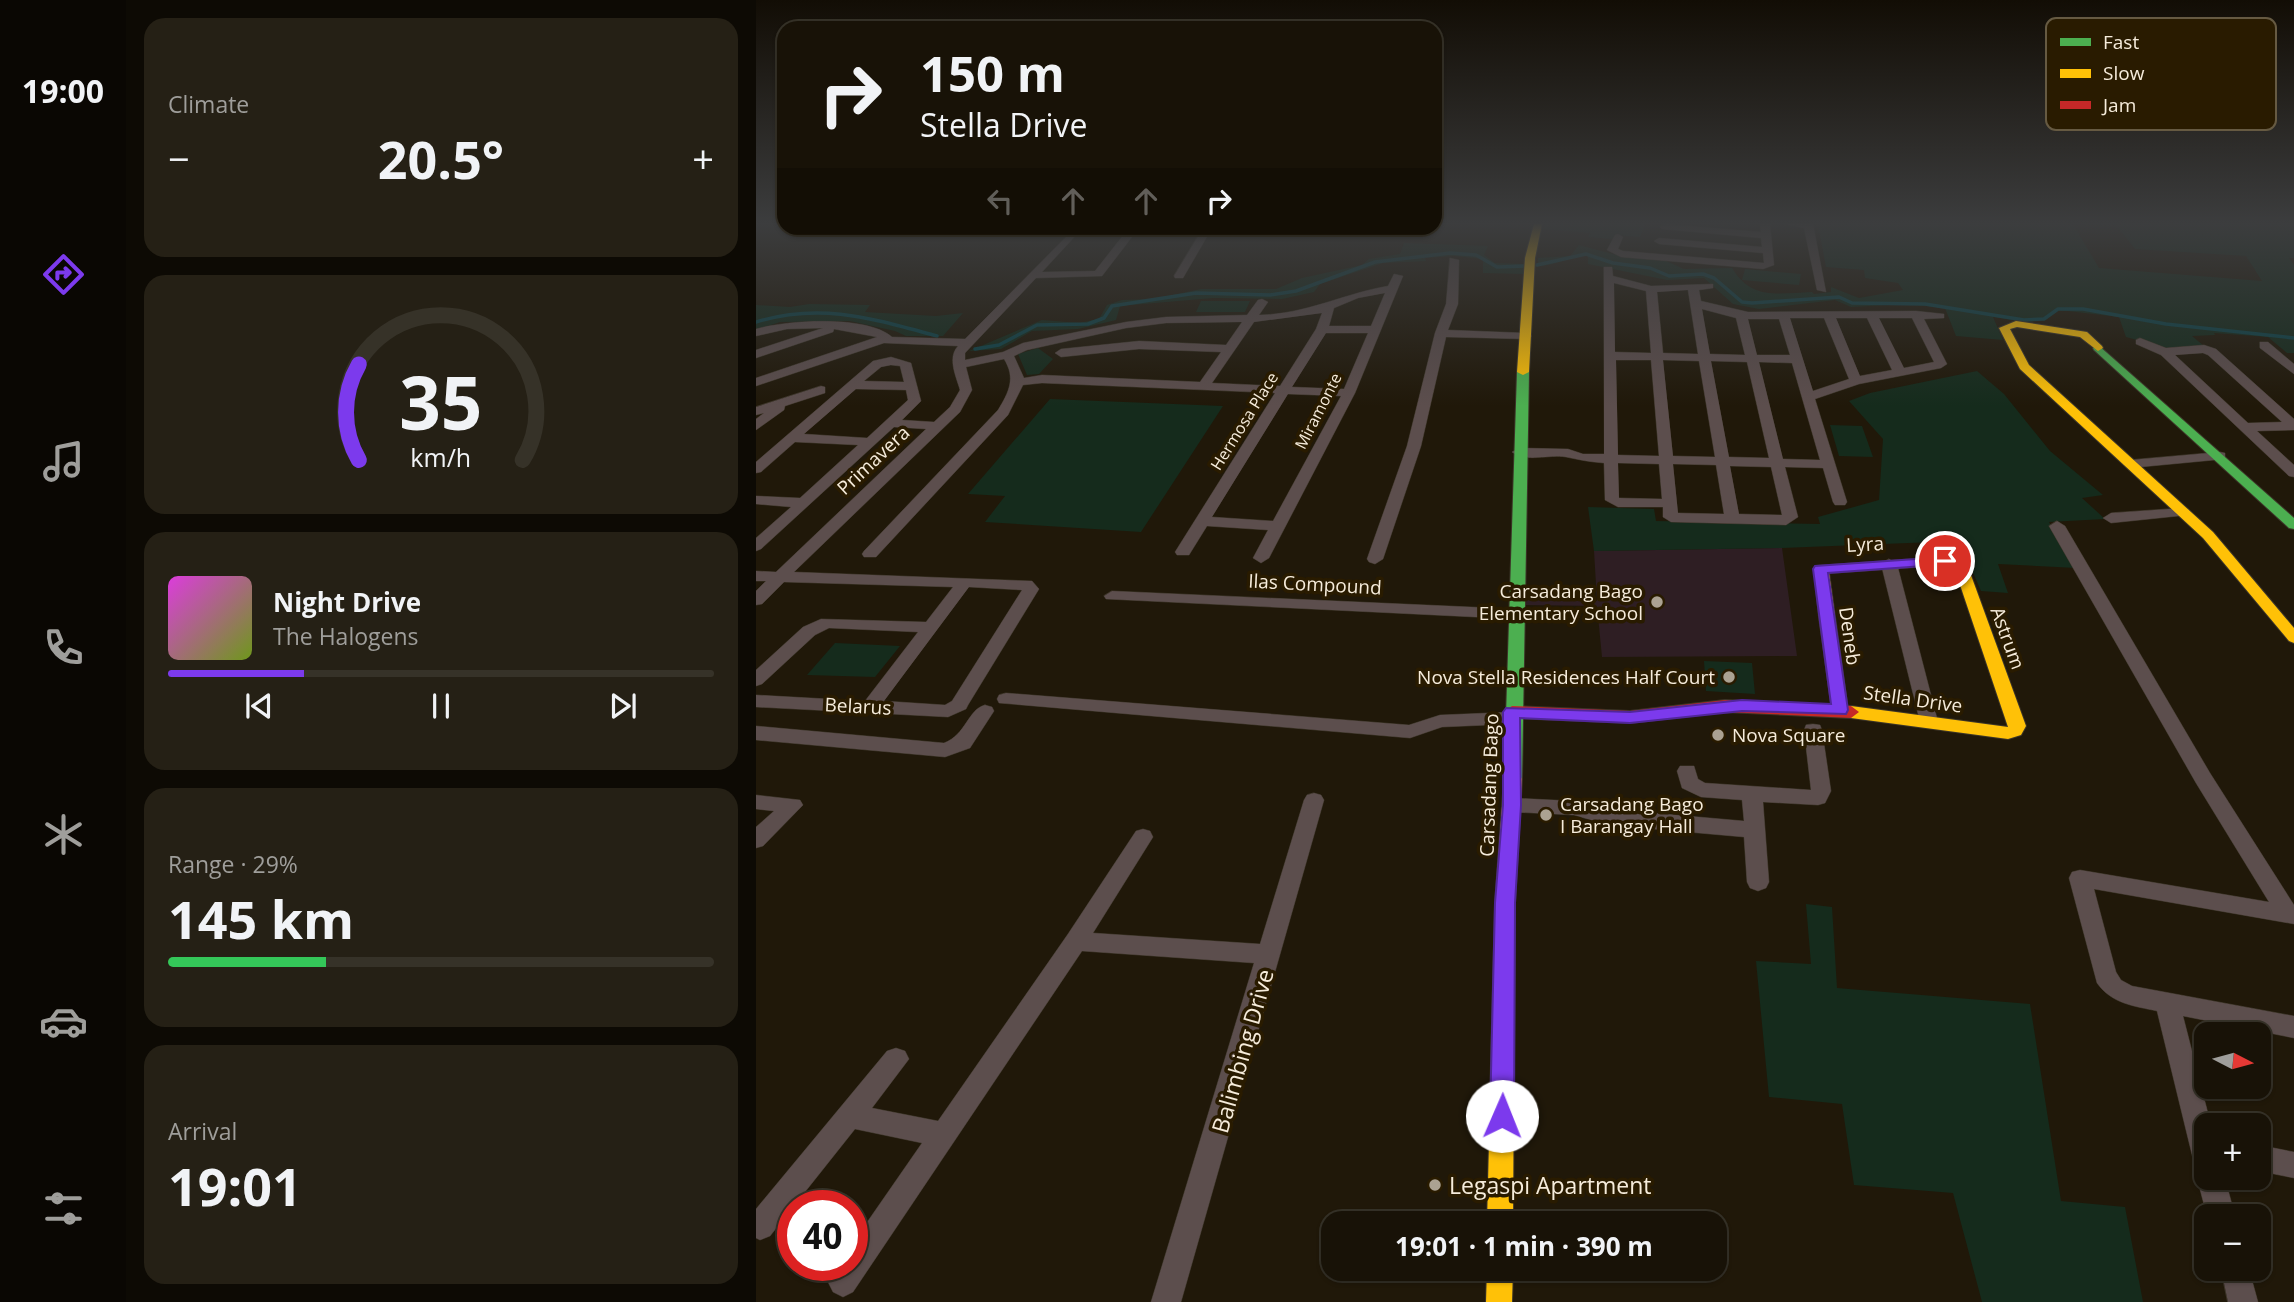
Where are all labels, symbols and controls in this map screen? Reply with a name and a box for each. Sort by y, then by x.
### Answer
legend [2046,18,2276,130]
text: Fast [2103,29,2139,55]
text: 150 m [920,40,1065,106]
icon: right [805,49,896,140]
text: Slow [2103,60,2145,86]
text: 19:00 [22,69,104,112]
text: Climate [168,88,249,120]
text: Jam [2101,92,2136,118]
text: Stella Drive [920,103,1088,146]
text: 20.5° [378,123,504,194]
text: − [168,132,190,184]
text: + [692,132,714,184]
icon: left [981,182,1019,220]
icon: ahead [1054,182,1092,220]
icon: ahead [1127,182,1165,220]
icon: right [1200,182,1238,220]
icon: directions [39,250,88,299]
text: 35 [399,353,483,452]
street label: Hermosa Place [1205,368,1283,474]
street label: Miramonte [1289,369,1347,453]
street label: Primavera [831,420,915,500]
icon: music [39,437,88,486]
text: km/h [411,440,471,474]
street label: Lyra [1845,530,1885,558]
pin [1915,531,1975,591]
icon: arrive [1926,542,1964,580]
street label: Ilas Compound [1248,568,1382,600]
place label: Carsadang Bago Elementary School [1479,578,1643,626]
text: Night Drive [273,584,421,620]
marker: Carsadang Bago Elementary School [1649,594,1665,610]
street label: Astrum [1985,603,2031,673]
street label: Deneb [1833,605,1867,667]
text: The Halogens [273,620,419,652]
icon: phone [39,623,88,672]
place label: Nova Stella Residences Half Court [1417,664,1715,690]
marker: Nova Stella Residences Half Court [1721,669,1737,685]
street label: Stella Drive [1862,679,1964,719]
icon: previous [240,687,278,725]
icon: pause [422,687,460,725]
icon: next [604,687,642,725]
street label: Belarus [824,691,892,721]
street label: Carsadang Bago [1474,713,1504,857]
place label: Nova Square [1732,722,1845,748]
marker: Nova Square [1710,727,1726,743]
place label: Carsadang Bago I Barangay Hall [1560,791,1704,839]
marker: Carsadang Bago I Barangay Hall [1538,807,1554,823]
icon: climate [39,810,88,859]
text: Range · 29% [168,848,298,880]
text: 145 km [168,883,354,954]
street label: Balimbing Drive [1203,965,1281,1137]
icon: car [39,997,88,1046]
north arrow [2194,1022,2272,1099]
map controls [2194,1022,2271,1281]
position arrow [1465,1079,1539,1153]
button: + [2194,1113,2271,1190]
text: Arrival [168,1115,237,1147]
text: 19:01 [168,1150,302,1221]
place label: Legaspi Apartment [1449,1169,1652,1201]
marker: Legaspi Apartment [1427,1177,1443,1193]
icon: filters [39,1184,88,1233]
speed limit sign: 40 [777,1190,868,1281]
button: − [2194,1204,2271,1281]
text: 19:01 · 1 min · 390 m [1395,1228,1653,1264]

